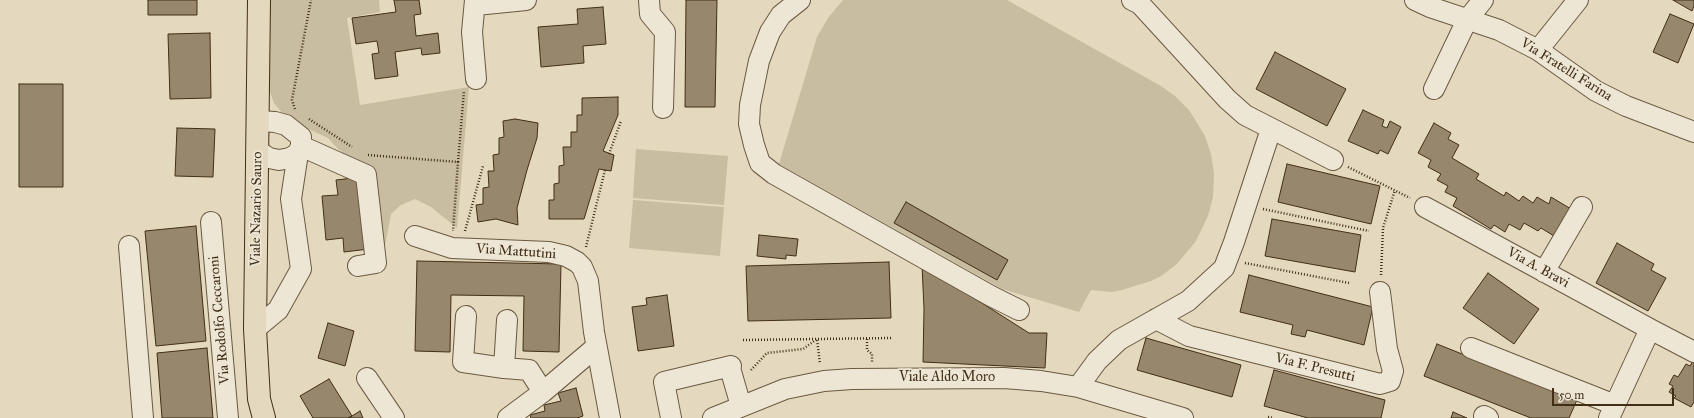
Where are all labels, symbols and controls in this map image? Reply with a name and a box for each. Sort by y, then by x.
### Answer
street label: Via Fratelli Farina [1517,35,1615,105]
street label: Viale Nazario Sauro [248,151,266,267]
street label: Via Mattutini [475,241,557,263]
street label: Via A. Bravi [1504,244,1572,292]
street label: Via Rodolfo Ceccaroni [206,255,234,385]
street label: Via F. Presutti [1273,350,1357,386]
street label: Viale Aldo Moro [899,370,995,386]
scale bar [1554,380,1676,406]
text: 50 m [1559,388,1584,402]

